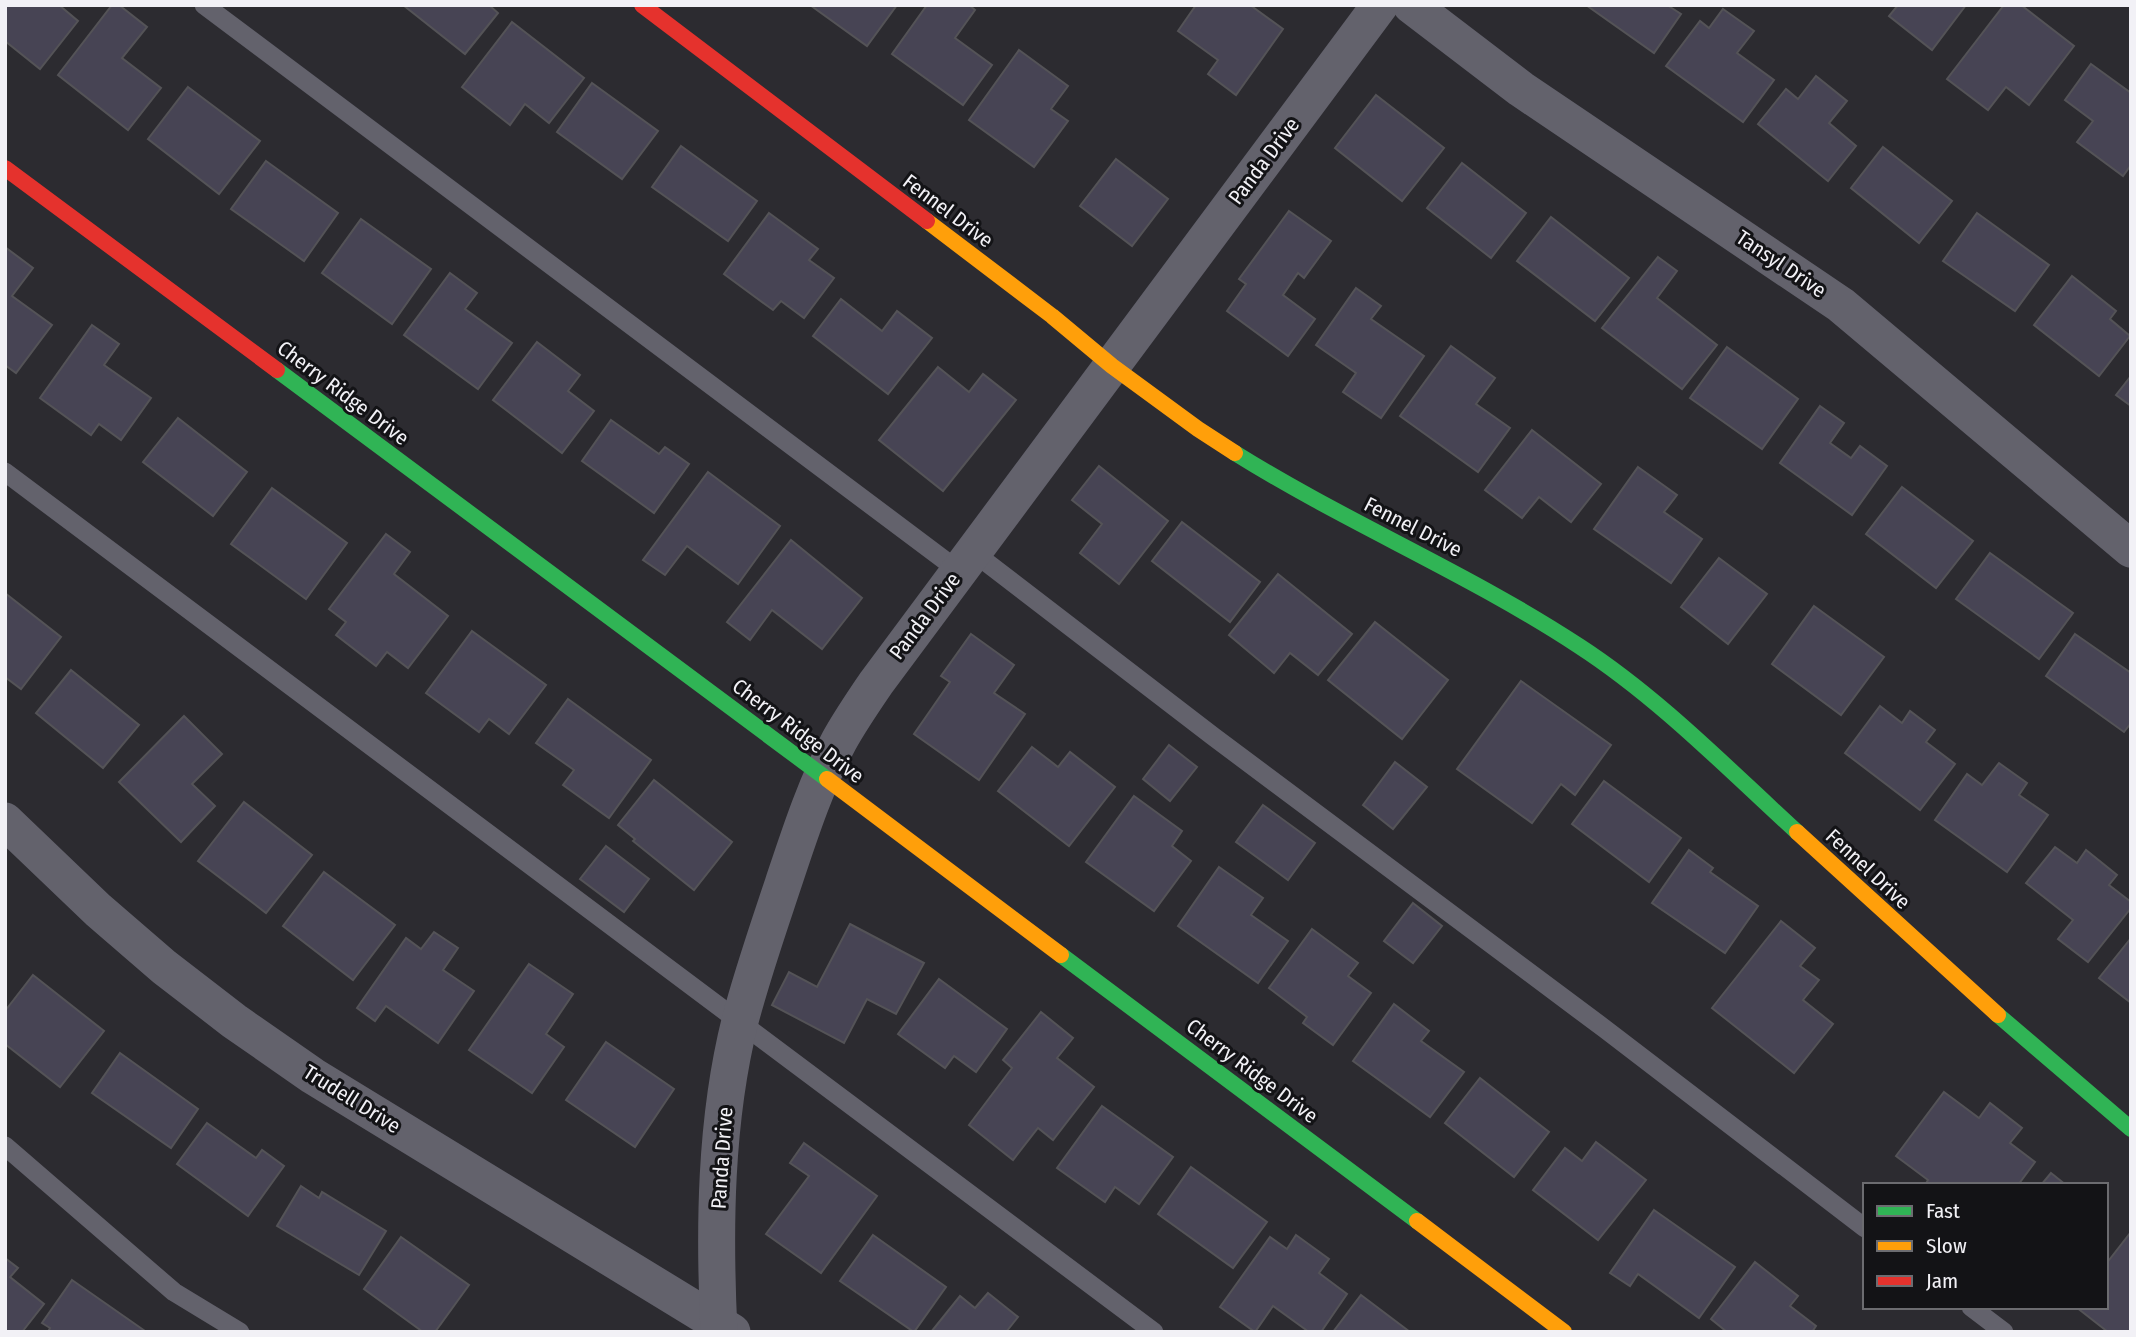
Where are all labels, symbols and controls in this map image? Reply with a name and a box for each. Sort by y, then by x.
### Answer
street label: Panda Drive [1223,112,1305,210]
street label: Fennel Drive [898,169,998,253]
street label: Tansyl Drive [1731,224,1831,304]
street label: Cherry Ridge Drive [272,335,414,451]
street label: Fennel Drive [1360,491,1466,563]
street label: Panda Drive [884,567,966,665]
street label: Cherry Ridge Drive [727,673,869,789]
street label: Fennel Drive [1820,823,1916,915]
street label: Cherry Ridge Drive [1181,1013,1323,1129]
street label: Trudell Drive [299,1059,405,1139]
street label: Panda Drive [705,1106,739,1210]
legend [1863,1183,2108,1309]
text: Fast [1926,1198,1960,1224]
text: Slow [1926,1233,1967,1259]
text: Jam [1926,1268,1958,1294]

